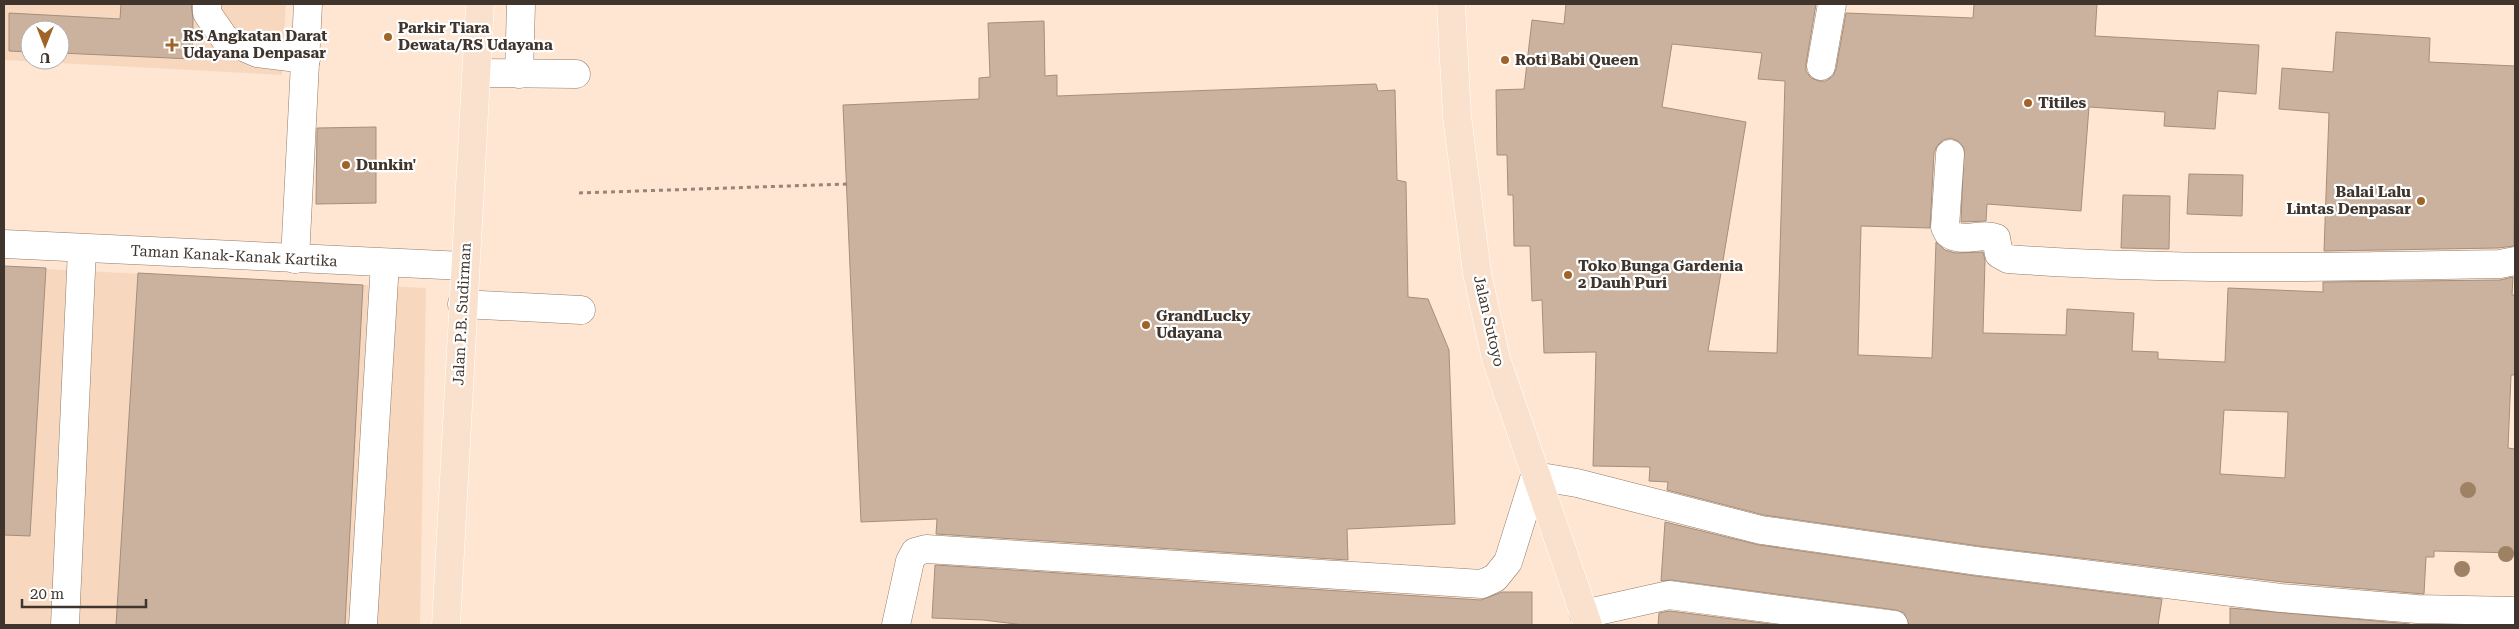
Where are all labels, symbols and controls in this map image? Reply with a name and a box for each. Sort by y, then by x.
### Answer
place label: Parkir Tiara Dewata/RS Udayana [398,19,553,54]
north arrow [20,20,70,70]
place label: RS Angkatan Darat Udayana Denpasar [183,27,327,62]
marker: Parkir Tiara Dewata/RS Udayana [382,31,394,43]
marker: RS Angkatan Darat Udayana Denpasar [165,38,179,52]
text: U [39,50,50,66]
place label: Roti Babi Queen [1515,51,1639,69]
marker: Roti Babi Queen [1499,54,1511,66]
place label: Titiles [2038,94,2087,112]
marker: Titiles [2022,97,2034,109]
place label: Dunkin' [356,156,416,174]
marker: Dunkin' [340,159,352,171]
place label: Balai Lalu Lintas Denpasar [2286,183,2411,218]
marker: Balai Lalu Lintas Denpasar [2415,195,2427,207]
street label: Taman Kanak-Kanak Kartika [130,242,338,270]
street label: Jalan P.B. Sudirman [449,242,475,386]
place label: Toko Bunga Gardenia 2 Dauh Puri [1578,257,1743,292]
marker: Toko Bunga Gardenia 2 Dauh Puri [1562,269,1574,281]
street label: Jalan Sutoyo [1470,274,1508,368]
place label: GrandLucky Udayana [1156,307,1250,342]
marker: GrandLucky Udayana [1140,319,1152,331]
scale bar [22,576,146,608]
text: 20 m [30,585,65,603]

